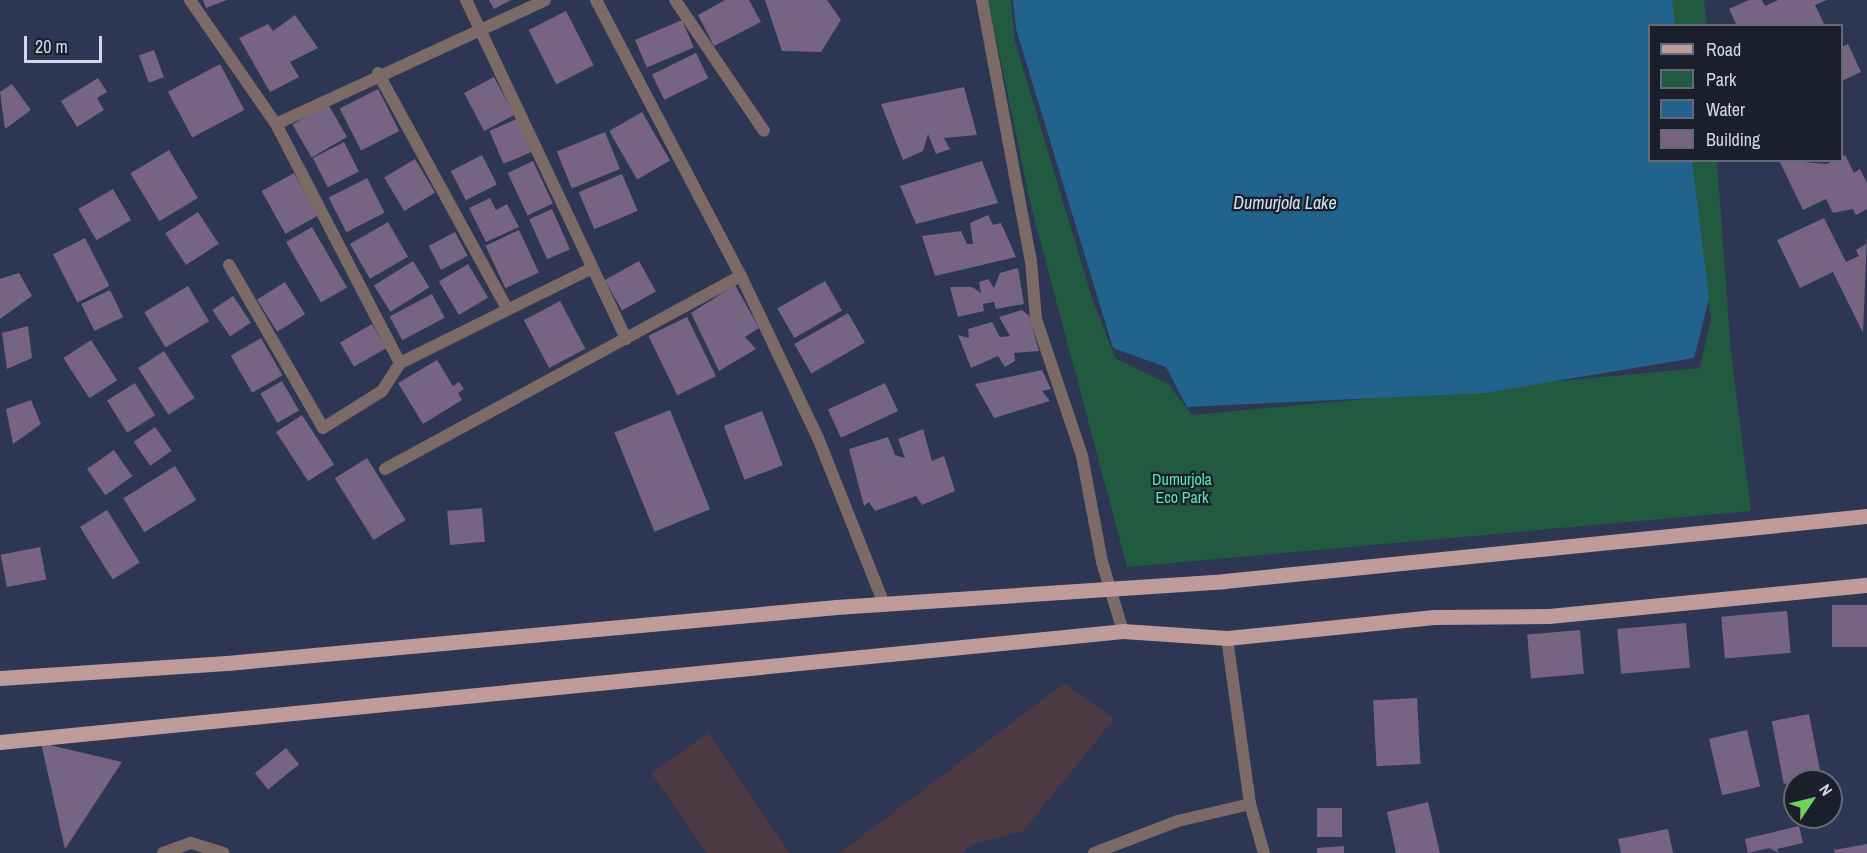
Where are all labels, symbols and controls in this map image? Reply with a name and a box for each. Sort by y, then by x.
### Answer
scale bar [27,24,105,62]
legend [1648,24,1843,162]
text: 20 m [35,34,68,59]
text: Road [1706,37,1741,62]
text: Park [1706,67,1736,92]
text: Water [1706,97,1745,122]
text: Building [1706,127,1760,152]
water label: Dumurjola Lake [1233,192,1337,214]
park label: Dumurjola Eco Park [1152,469,1212,507]
north arrow [1783,769,1843,829]
text: N [1814,780,1838,800]

